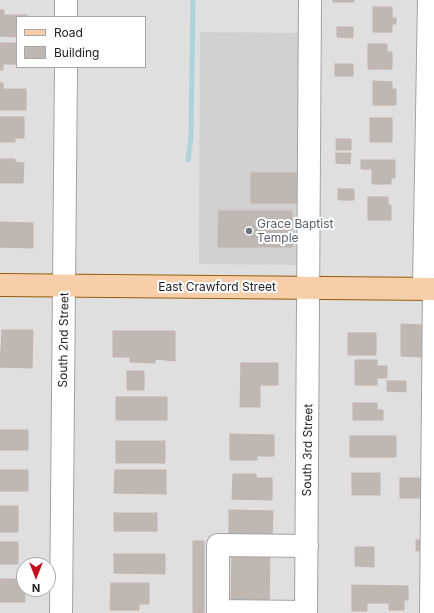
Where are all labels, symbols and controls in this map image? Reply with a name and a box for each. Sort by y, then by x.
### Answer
legend [16,16,146,68]
text: Road [54,25,83,40]
text: Building [54,45,99,60]
place label: Grace Baptist Temple [257,217,333,245]
marker: Grace Baptist Temple [244,226,254,236]
street label: East Crawford Street [158,280,276,294]
street label: South 2nd Street [56,292,72,388]
street label: South 3rd Street [300,404,316,496]
north arrow [16,557,56,597]
text: N [32,581,40,595]

